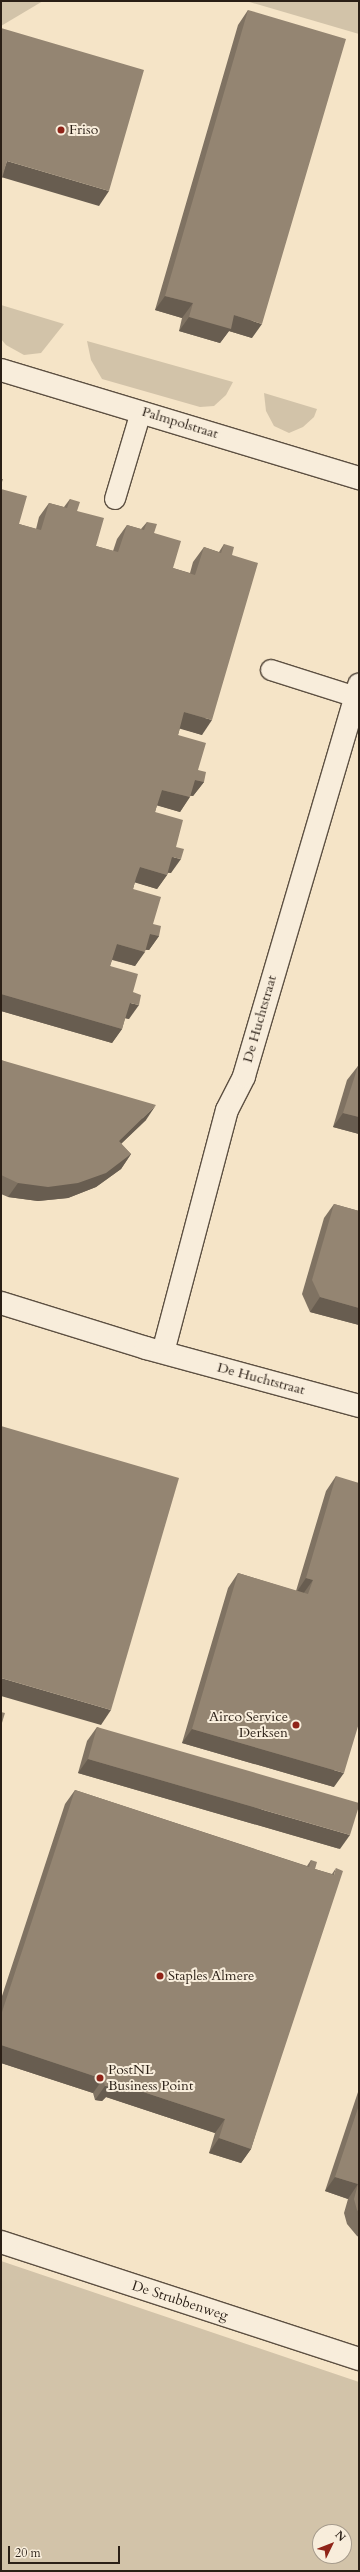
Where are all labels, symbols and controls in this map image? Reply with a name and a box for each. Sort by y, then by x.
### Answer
place label: Friso [69,122,98,138]
marker: Friso [56,125,66,135]
street label: Palmpolstraat [140,403,220,443]
street label: De Huchtstraat [240,973,280,1065]
street label: De Huchtstraat [215,1359,307,1399]
place label: Airco Service Derksen [209,1709,288,1742]
marker: Airco Service Derksen [291,1720,301,1730]
place label: Staples Almere [168,1968,254,1984]
marker: Staples Almere [155,1971,165,1981]
place label: PostNL Business Point [108,2062,193,2094]
marker: PostNL Business Point [95,2073,105,2083]
street label: De Strubbenweg [130,2277,230,2325]
north arrow [312,2524,352,2564]
text: N [332,2528,349,2545]
scale bar [10,2538,122,2564]
text: 20 m [15,2545,41,2561]

